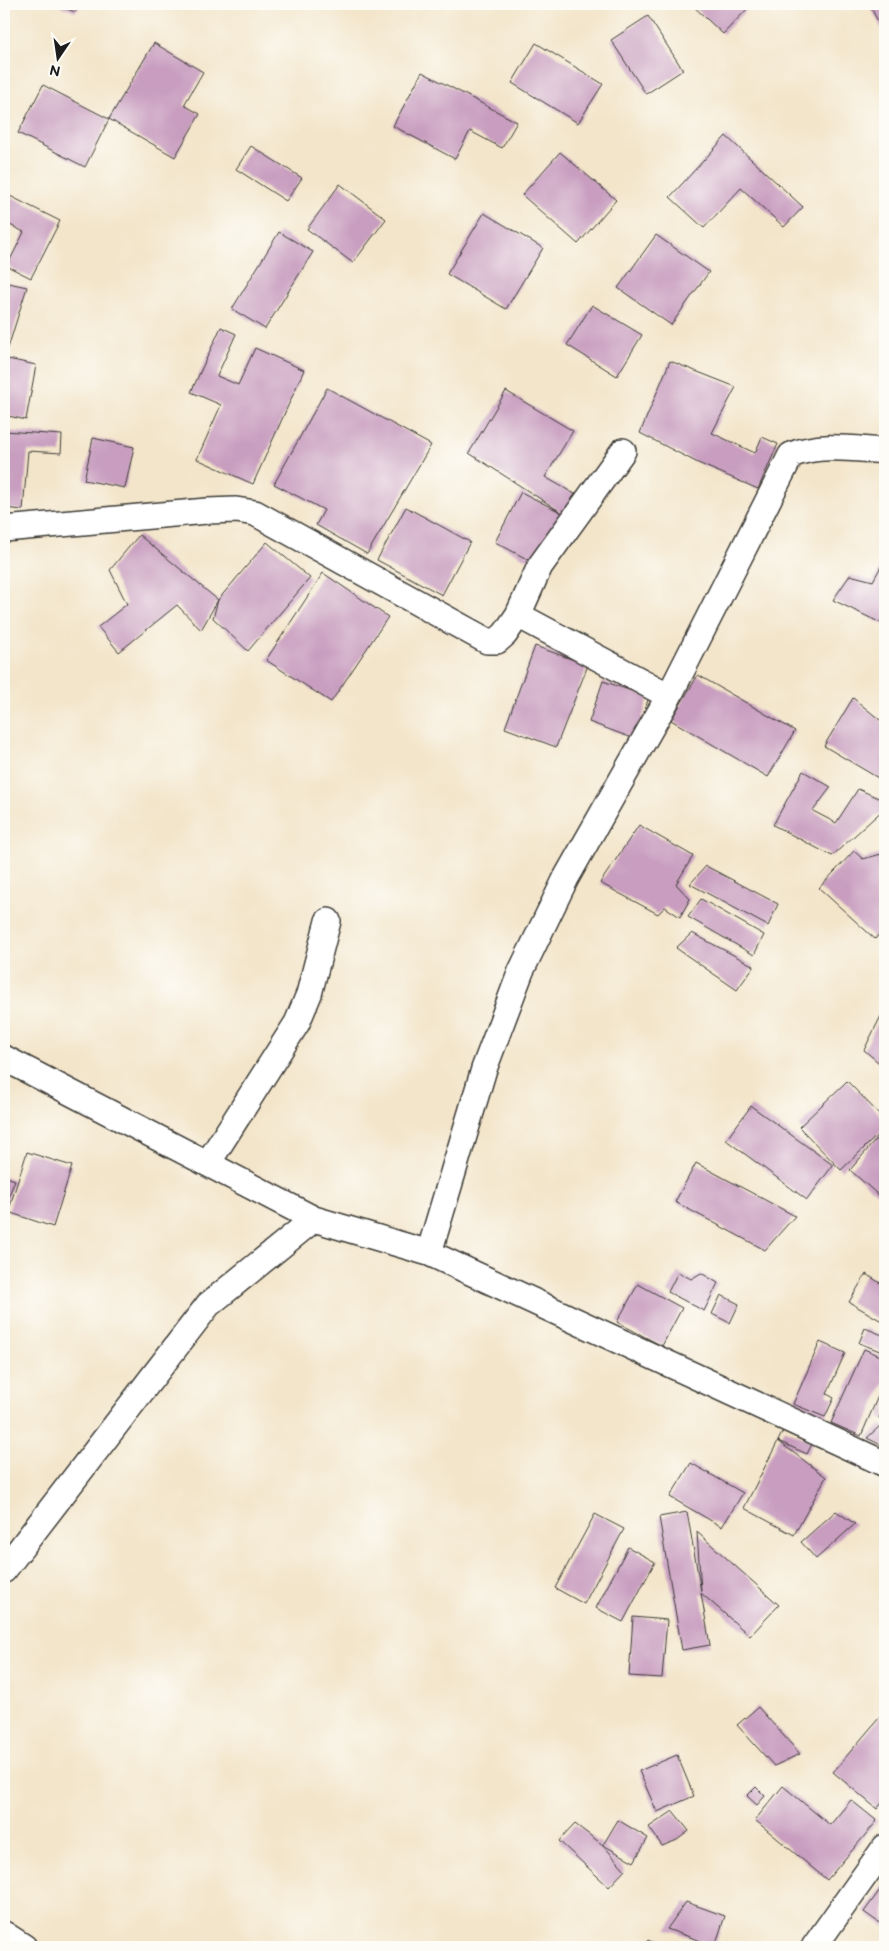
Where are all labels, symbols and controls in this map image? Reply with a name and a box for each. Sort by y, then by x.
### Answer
north arrow [32,32,82,82]
text: N [48,61,62,80]

